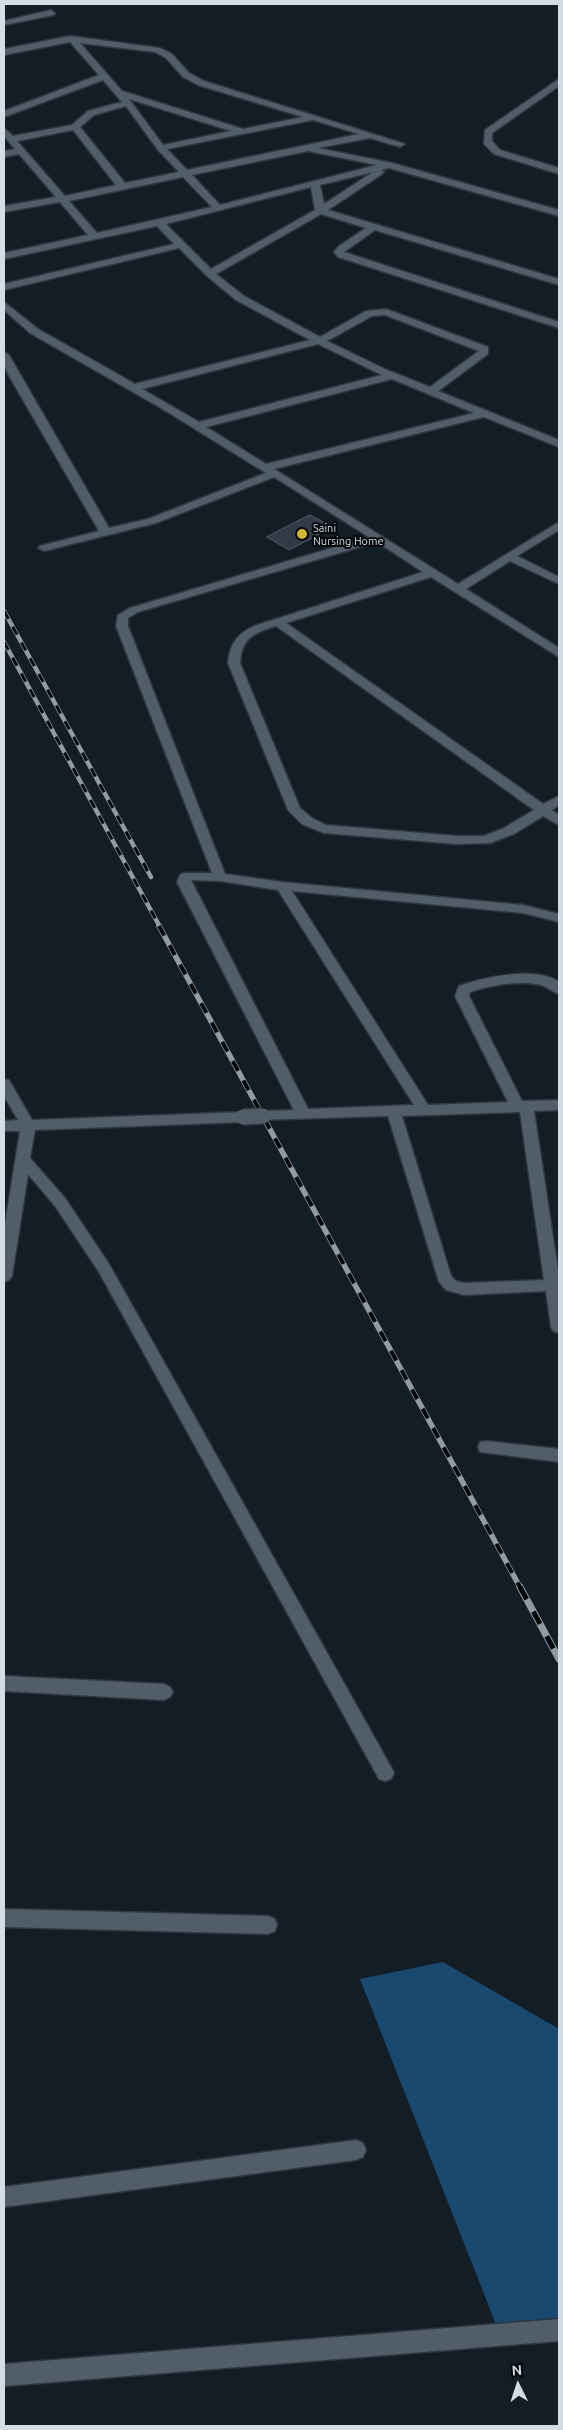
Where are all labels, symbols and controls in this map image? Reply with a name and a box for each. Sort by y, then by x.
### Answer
place label: Saini Nursing Home [313,521,384,547]
marker: Saini Nursing Home [295,527,309,541]
north arrow [493,2360,543,2410]
text: N [511,2362,523,2378]

